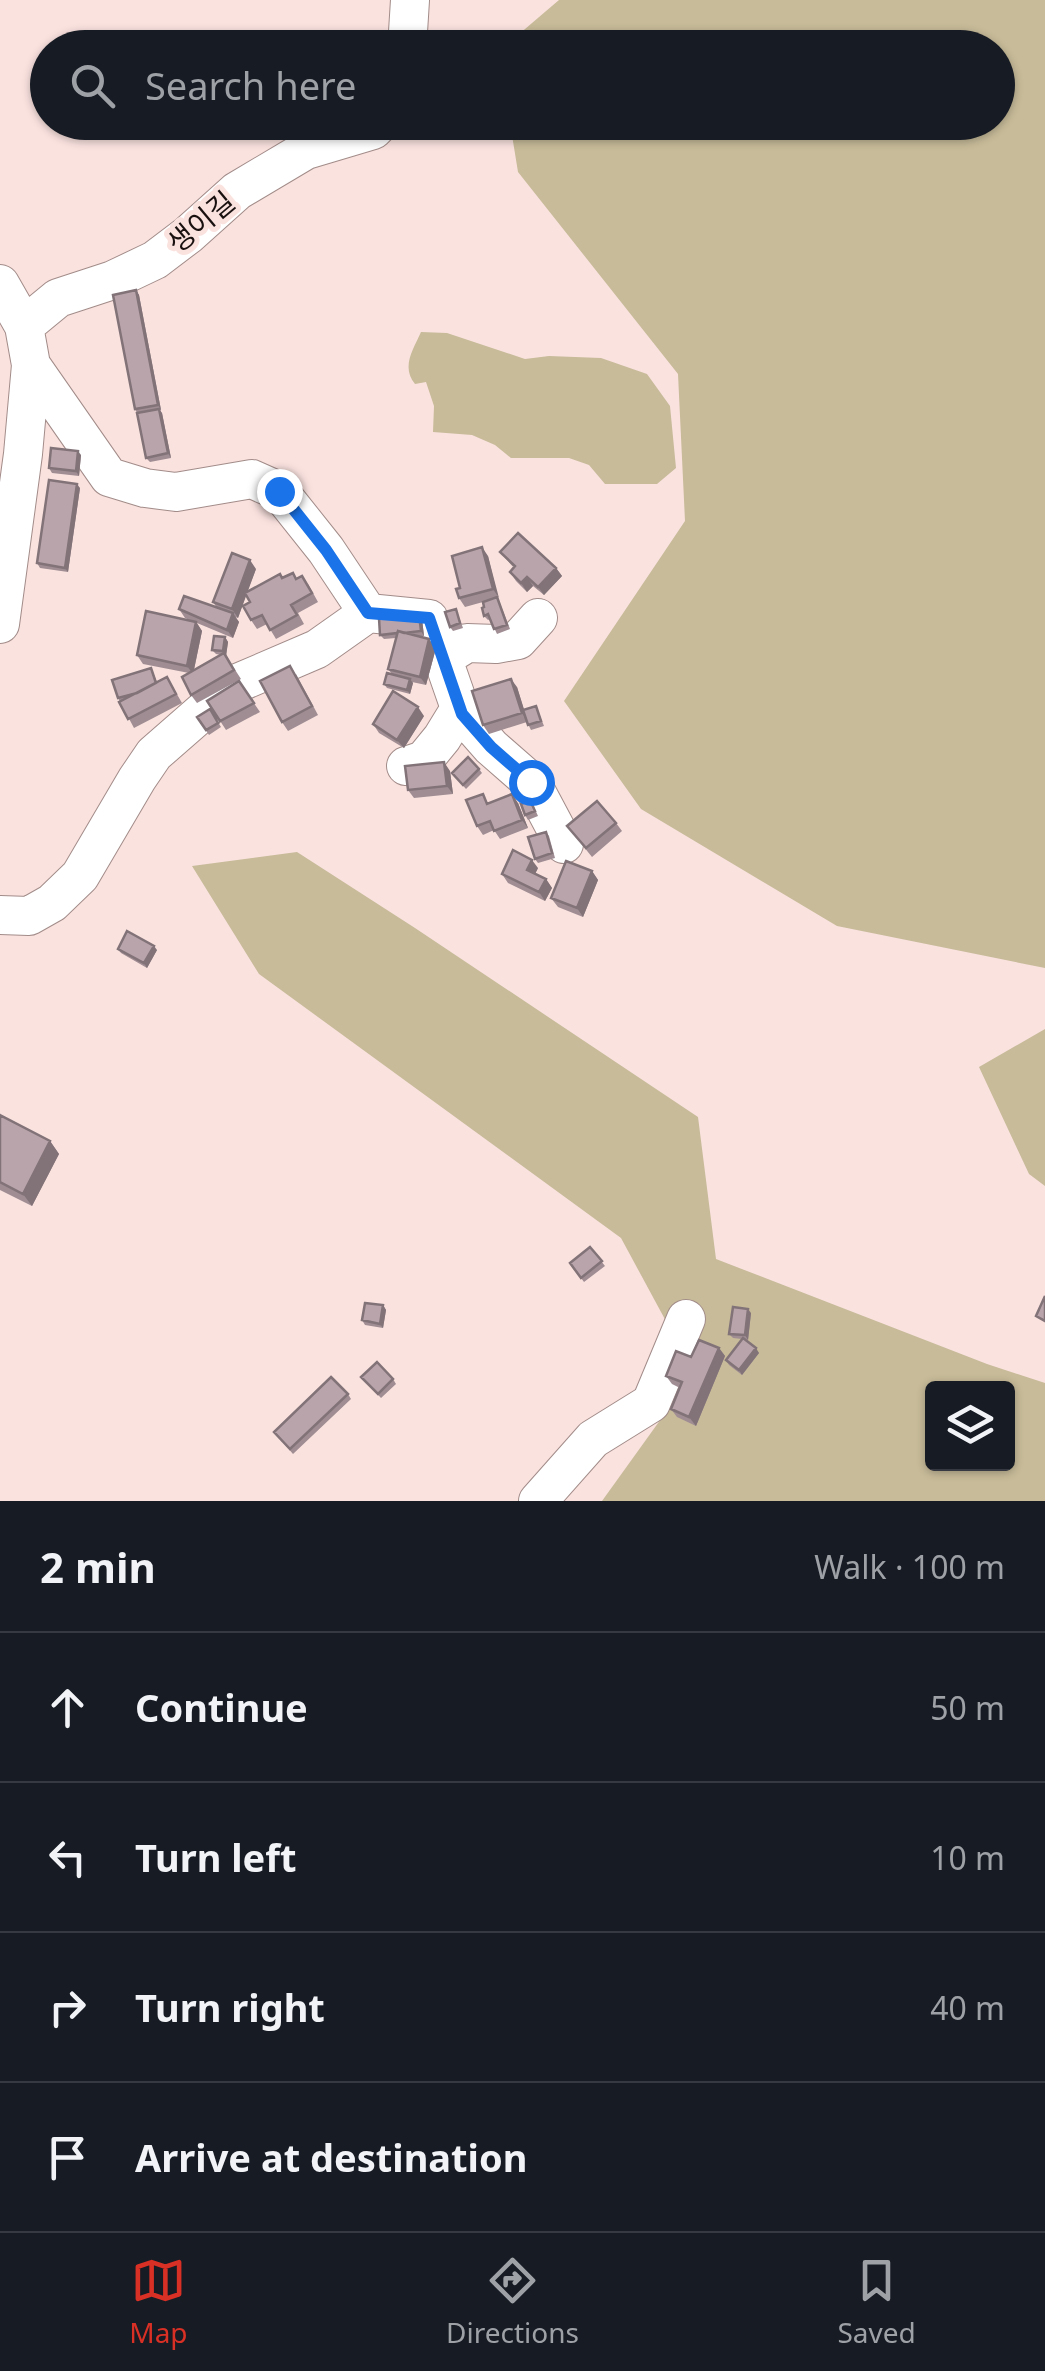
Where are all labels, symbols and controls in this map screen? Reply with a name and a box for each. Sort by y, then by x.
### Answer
search box [30,30,1015,140]
icon: search [65,58,120,113]
text: Search here [145,59,356,111]
street label: 생이길 [159,182,242,261]
route end [257,469,303,515]
route start [509,760,555,806]
map controls [925,1381,1015,1471]
button: layers [925,1381,1015,1471]
text: 2 min [40,1538,156,1595]
text: Walk · 100 m [814,1545,1005,1588]
icon: ahead [40,1680,95,1735]
text: Continue [135,1681,308,1733]
text: 50 m [930,1686,1005,1729]
icon: left [40,1830,95,1885]
text: Turn left [135,1831,297,1883]
text: 10 m [930,1836,1005,1879]
icon: right [40,1980,95,2035]
text: Turn right [135,1981,325,2033]
text: 40 m [930,1986,1005,2029]
icon: arrive [40,2130,95,2185]
text: Arrive at destination [135,2131,527,2183]
tab: Map [129,2253,188,2351]
tab: Directions [446,2253,579,2351]
tab: Saved [837,2253,916,2351]

